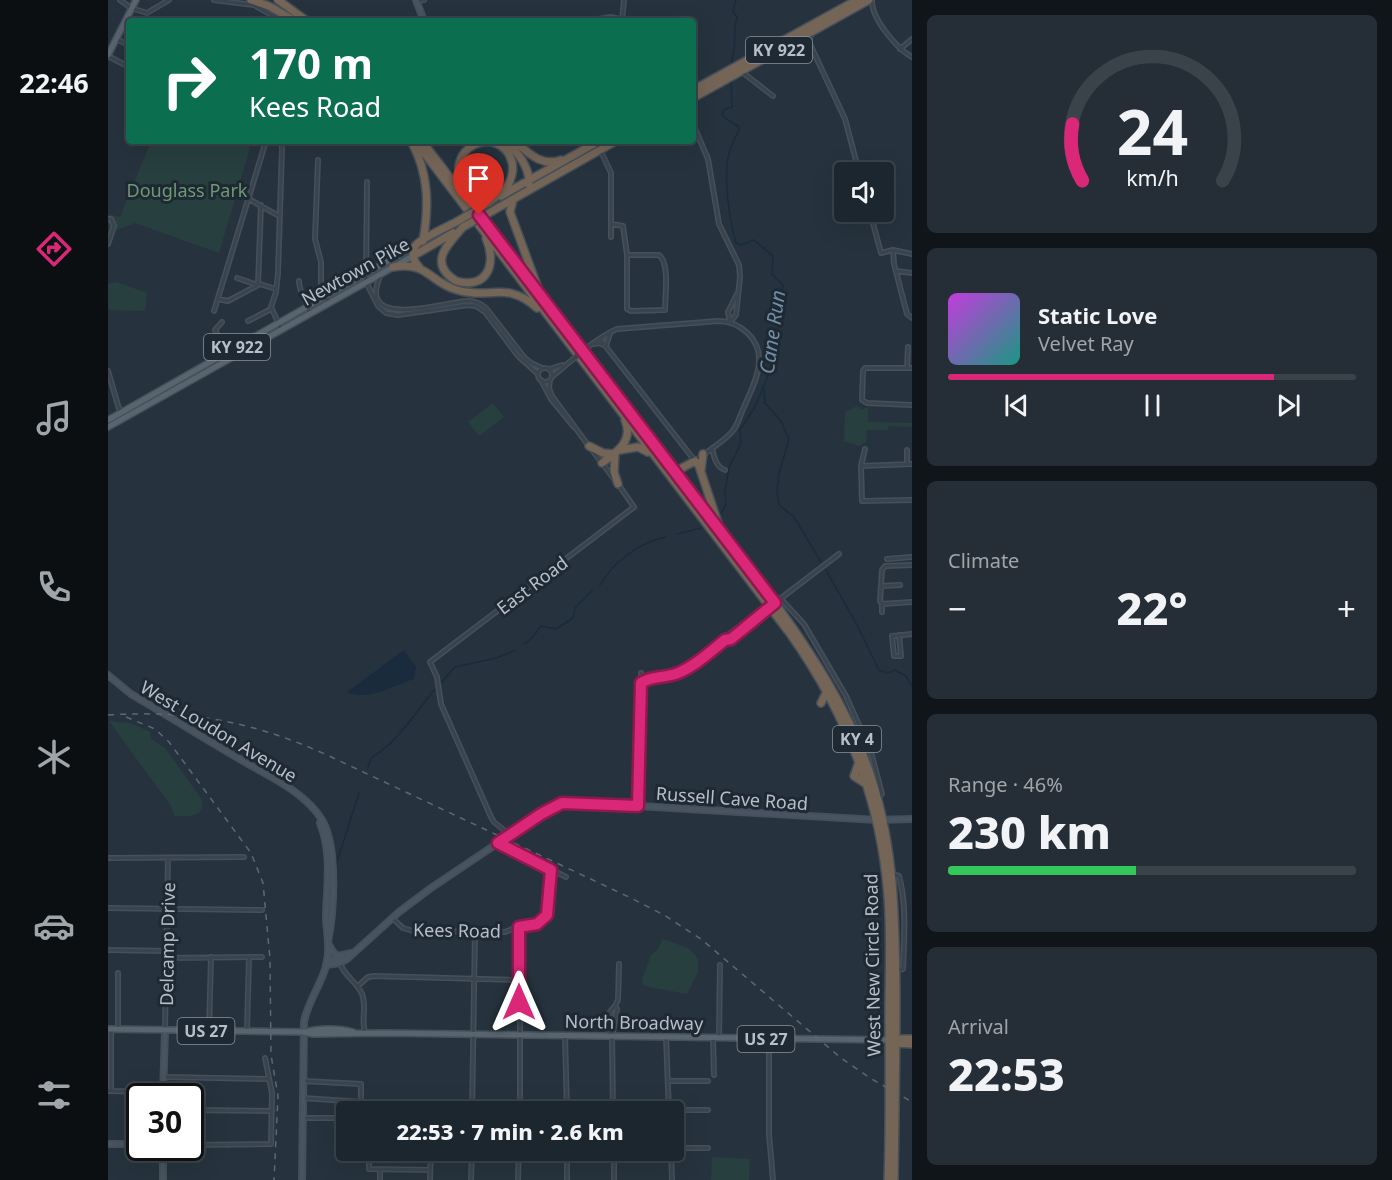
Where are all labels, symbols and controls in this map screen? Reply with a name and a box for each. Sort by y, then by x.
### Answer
text: 170 m [249,34,373,91]
road number: KY 922 [746,37,812,63]
icon: right [150,42,228,120]
text: 22:46 [19,64,89,101]
text: Kees Road [249,88,381,125]
text: 24 [1116,88,1188,173]
pin [453,153,504,215]
icon: arrive [462,162,495,195]
map controls [834,162,894,222]
button: sound [834,162,894,222]
text: km/h [1126,163,1178,192]
park label: Douglass Park [127,178,248,202]
icon: directions [33,228,75,270]
street label: Newtown Pike [297,231,413,311]
water label: Cane Run [753,288,791,376]
text: Static Love [1038,300,1157,330]
text: Velvet Ray [1038,330,1134,357]
road number: KY 922 [204,334,270,360]
icon: previous [1000,389,1033,422]
icon: pause [1136,389,1169,422]
icon: next [1272,389,1305,422]
icon: music [33,397,75,439]
text: Climate [948,547,1019,574]
street label: East Road [492,550,572,620]
icon: phone [33,566,75,608]
text: 22° [1116,577,1188,638]
text: − [948,586,967,631]
text: + [1337,586,1356,631]
street label: West Loudon Avenue [136,675,302,787]
road number: KY 4 [833,726,881,752]
icon: climate [33,736,75,778]
text: Range · 46% [948,771,1063,798]
street label: Russell Cave Road [655,781,809,815]
text: 230 km [948,801,1111,862]
street label: West New Circle Road [858,873,886,1057]
street label: Delcamp Drive [154,882,180,1006]
icon: car [33,905,75,947]
street label: Kees Road [413,917,501,943]
position arrow [487,970,551,1034]
street label: North Broadway [565,1009,704,1035]
text: Arrival [948,1013,1009,1040]
road number: US 27 [178,1018,234,1044]
road number: US 27 [738,1026,794,1052]
text: 22:53 [948,1043,1065,1104]
icon: filters [33,1074,75,1116]
speed limit sign: 30 [126,1083,204,1161]
text: 22:53 · 7 min · 2.6 km [396,1116,624,1146]

